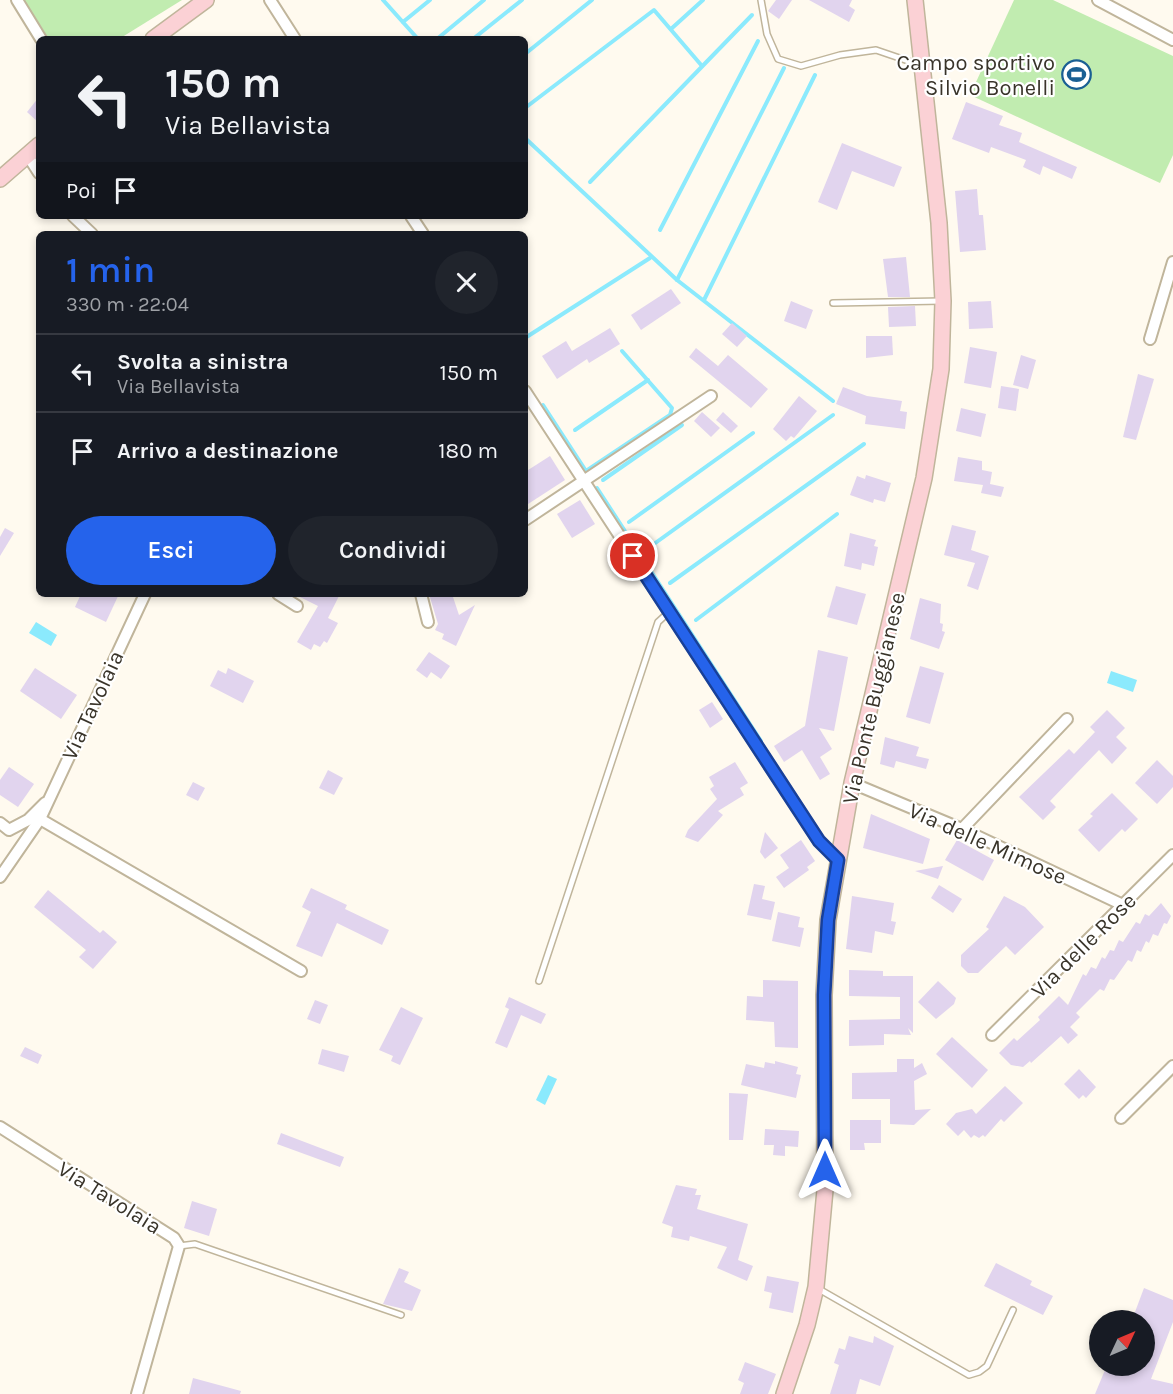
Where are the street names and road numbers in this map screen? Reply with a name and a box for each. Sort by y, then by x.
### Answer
street label: Via Ponte Buggianese [837,590,911,807]
street label: Via Tavolaia [56,647,130,764]
street label: Via delle Mimose [905,797,1071,890]
street label: Via delle Rose [1026,888,1142,1004]
street label: Via Tavolaia [53,1156,166,1240]

